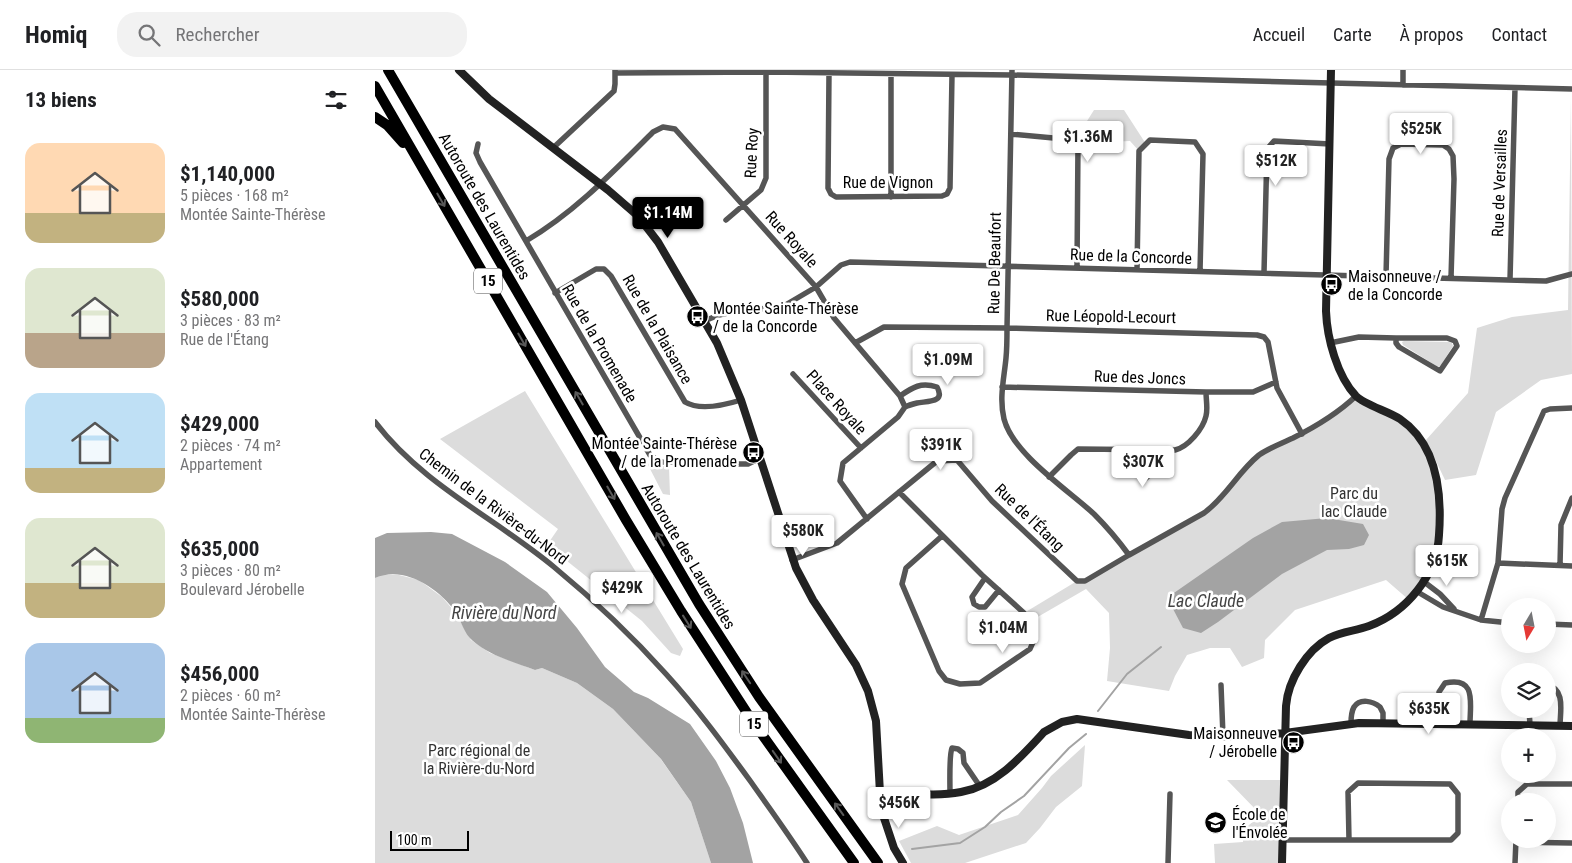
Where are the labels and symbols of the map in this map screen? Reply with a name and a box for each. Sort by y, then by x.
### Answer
pin: $525K [1386,112,1456,155]
pin: $1.36M [1047,121,1129,163]
street label: Rue Roy [741,127,762,179]
street label: Autoroute des Laurentides [435,129,534,283]
street label: Rue de Versailles [1488,129,1511,237]
pin: $512K [1241,144,1311,187]
street label: Rue de Vignon [843,173,933,192]
one-way arrow [436,192,446,207]
pin: $1.14M [627,196,709,239]
street label: Rue Royale [761,207,822,271]
street label: Rue De Beaufort [984,211,1005,314]
street label: Rue de la Concorde [1070,245,1192,268]
place label: Maisonneuve / de la Concorde [1348,267,1443,304]
road number: 15 [474,268,502,294]
street label: Rue de la Plaisance [619,271,697,387]
bus stop icon: Maisonneuve / de la Concorde [1320,273,1344,297]
street label: Rue de la Promenade [558,281,641,406]
place label: Montée Sainte-Thérèse / de la Concorde [713,299,858,336]
bus stop icon: Montée Sainte-Thérèse / de la Concorde [685,305,709,329]
street label: Rue Léopold-Lecourt [1046,306,1177,327]
one-way arrow [518,333,528,347]
pin: $1.09M [907,344,989,386]
street label: Place Royale [803,366,871,439]
street label: Rue des Joncs [1094,366,1186,389]
one-way arrow [573,391,583,406]
pin: $391K [906,428,976,471]
place label: Montée Sainte-Thérèse / de la Promenade [592,434,737,471]
bus stop icon: Montée Sainte-Thérèse / de la Promenade [741,440,765,464]
street label: Chemin de la Rivière-du-Nord [415,444,572,569]
pin: $307K [1108,446,1178,488]
street label: Autoroute des Laurentides [638,480,740,632]
street label: Rue de l'Étang [991,480,1068,555]
park label: Parc du lac Claude [1321,484,1387,521]
one-way arrow [606,485,616,499]
pin: $580K [768,514,838,557]
one-way arrow [655,532,665,546]
pin: $615K [1412,544,1482,587]
pin: $429K [587,572,657,614]
water label: Lac Claude [1168,590,1244,611]
north arrow [1501,598,1556,652]
water label: Rivière du Nord [452,602,557,623]
pin: $1.04M [962,612,1044,654]
one-way arrow [683,614,693,628]
one-way arrow [741,670,751,684]
pin: $635K [1394,692,1464,735]
road number: 15 [740,712,768,736]
place label: Maisonneuve / Jérobelle [1193,724,1277,761]
bus stop icon: Maisonneuve / Jérobelle [1281,730,1305,754]
park label: Parc régional de la Rivière-du-Nord [423,741,535,778]
one-way arrow [772,750,782,764]
pin: $456K [864,786,934,829]
one-way arrow [834,803,844,817]
place label: École de l'Énvolée [1232,805,1288,842]
school or university icon: École de l'Énvolée [1204,811,1228,835]
scale bar [390,828,469,851]

